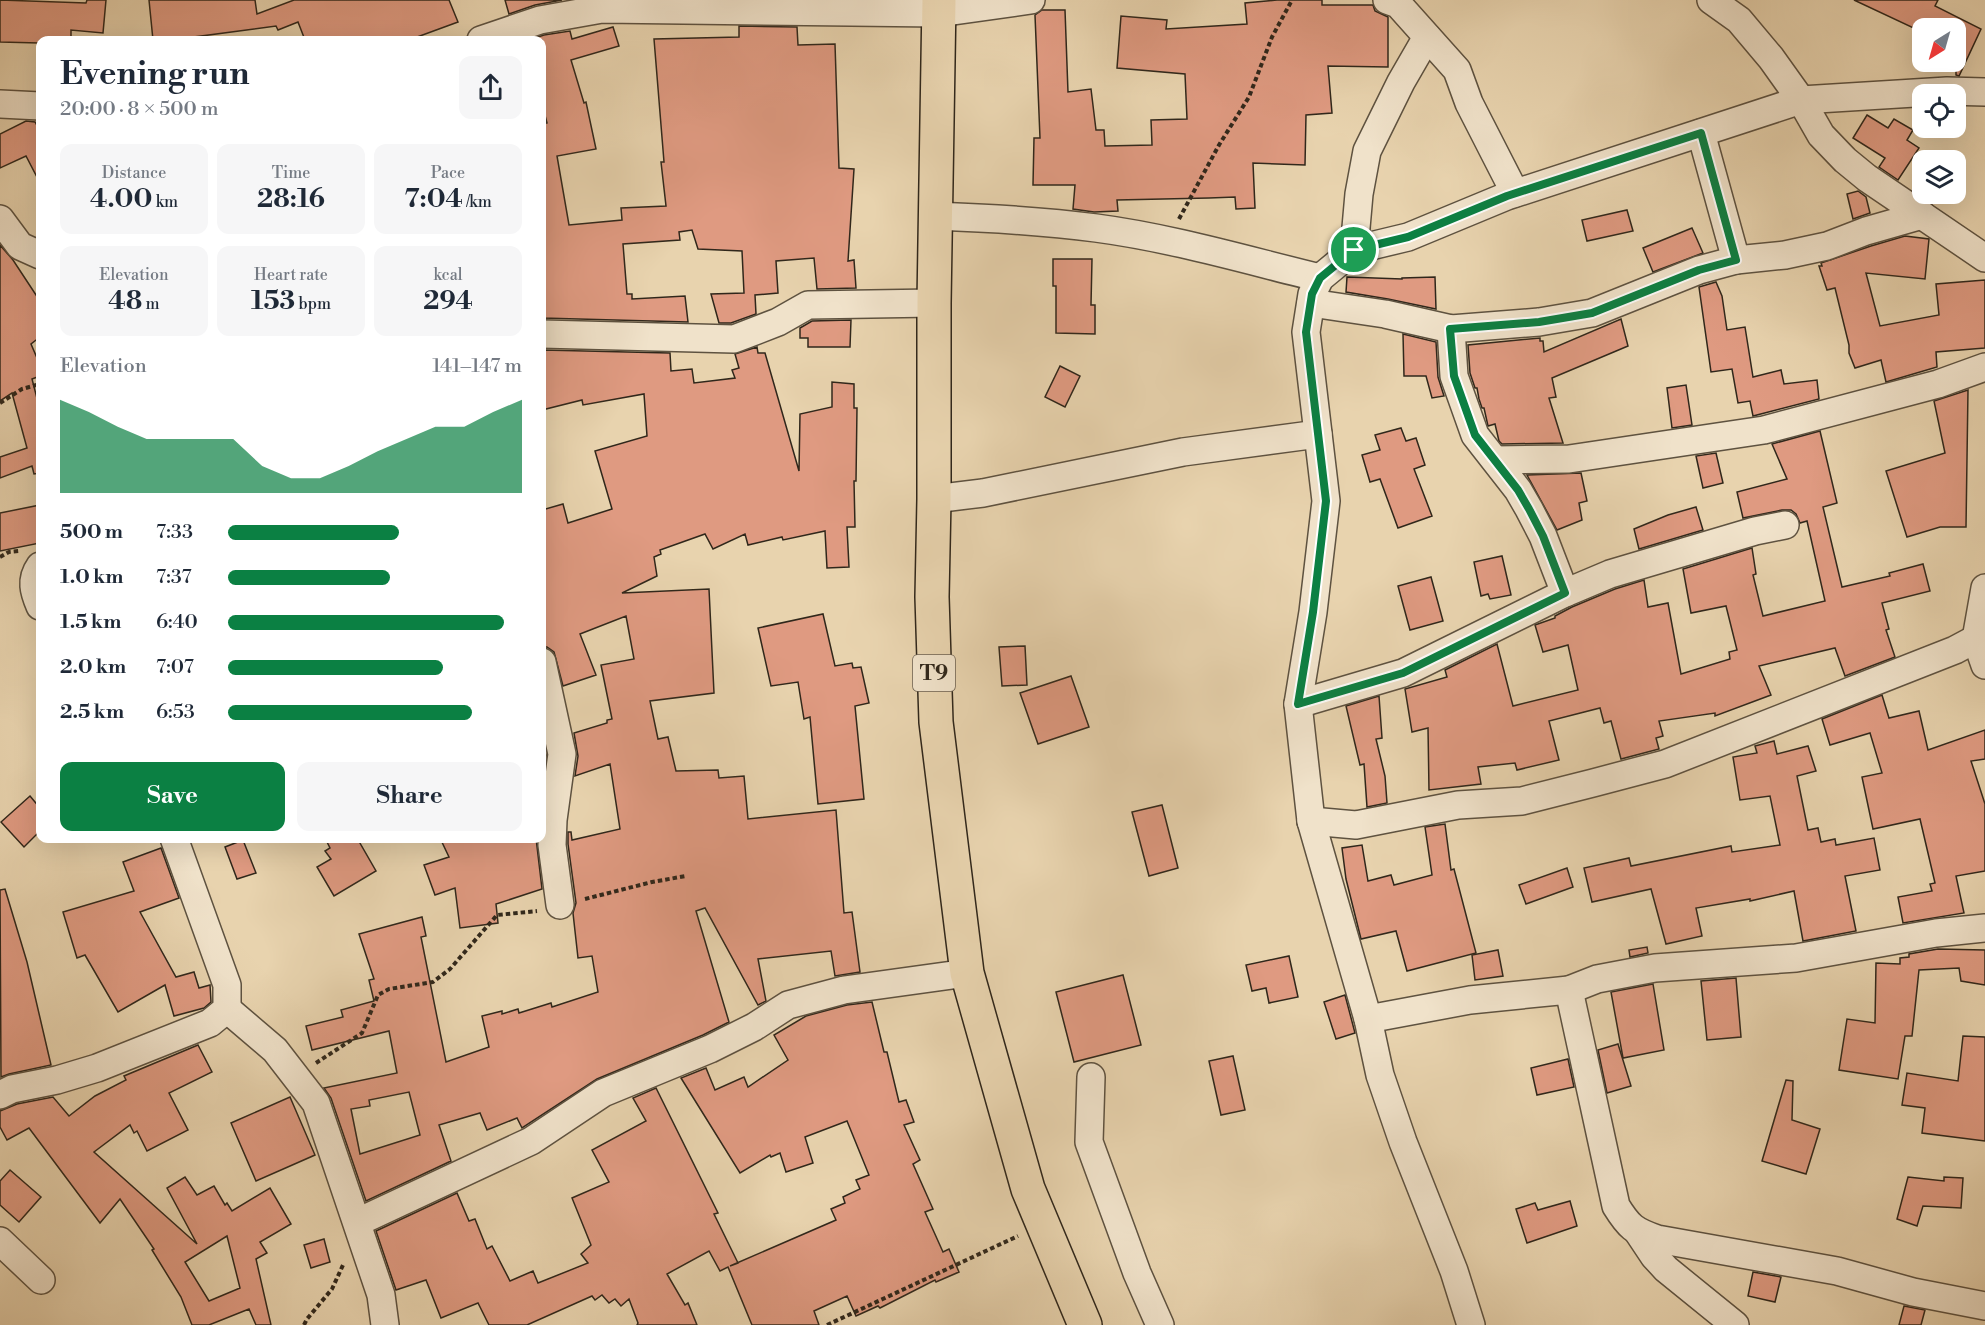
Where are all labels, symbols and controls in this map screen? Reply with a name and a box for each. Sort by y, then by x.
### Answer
north arrow [1912,18,1966,72]
map controls [1912,18,1966,204]
text: Evening run [60,54,249,95]
button: share [459,56,522,119]
button: locate [1912,84,1966,138]
text: 20:00 · 8 × 500 m [60,97,219,122]
button: layers [1912,150,1966,204]
text: Distance [102,163,166,183]
text: Time [272,163,310,183]
text: Pace [431,163,465,183]
text: 4.00 [90,183,152,215]
text: 28:16 [257,183,325,215]
text: 7:04 [404,183,463,215]
text: km [152,192,178,212]
text: /km [463,192,492,212]
pin [1328,224,1379,275]
icon: arrive [1337,233,1370,266]
text: Elevation [99,265,169,285]
text: Heart rate [254,265,328,285]
text: kcal [433,265,463,285]
text: 48 [108,285,142,317]
text: 153 [251,285,295,317]
text: 294 [423,285,473,317]
text: m [142,294,160,314]
text: bpm [295,294,331,314]
text: Elevation [60,354,147,379]
text: 141–147 m [432,354,522,379]
text: 500 m [60,520,123,545]
text: 7:33 [156,520,193,545]
text: 1.0 km [60,565,124,590]
text: 7:37 [156,565,192,590]
text: 1.5 km [60,610,121,635]
text: 6:40 [156,610,198,635]
text: 2.0 km [60,655,126,680]
text: 7:07 [156,655,194,680]
road number: T9 [913,655,955,691]
text: 2.5 km [60,700,124,725]
text: 6:53 [156,700,195,725]
button: Save [60,762,285,831]
button: Share [297,762,522,831]

